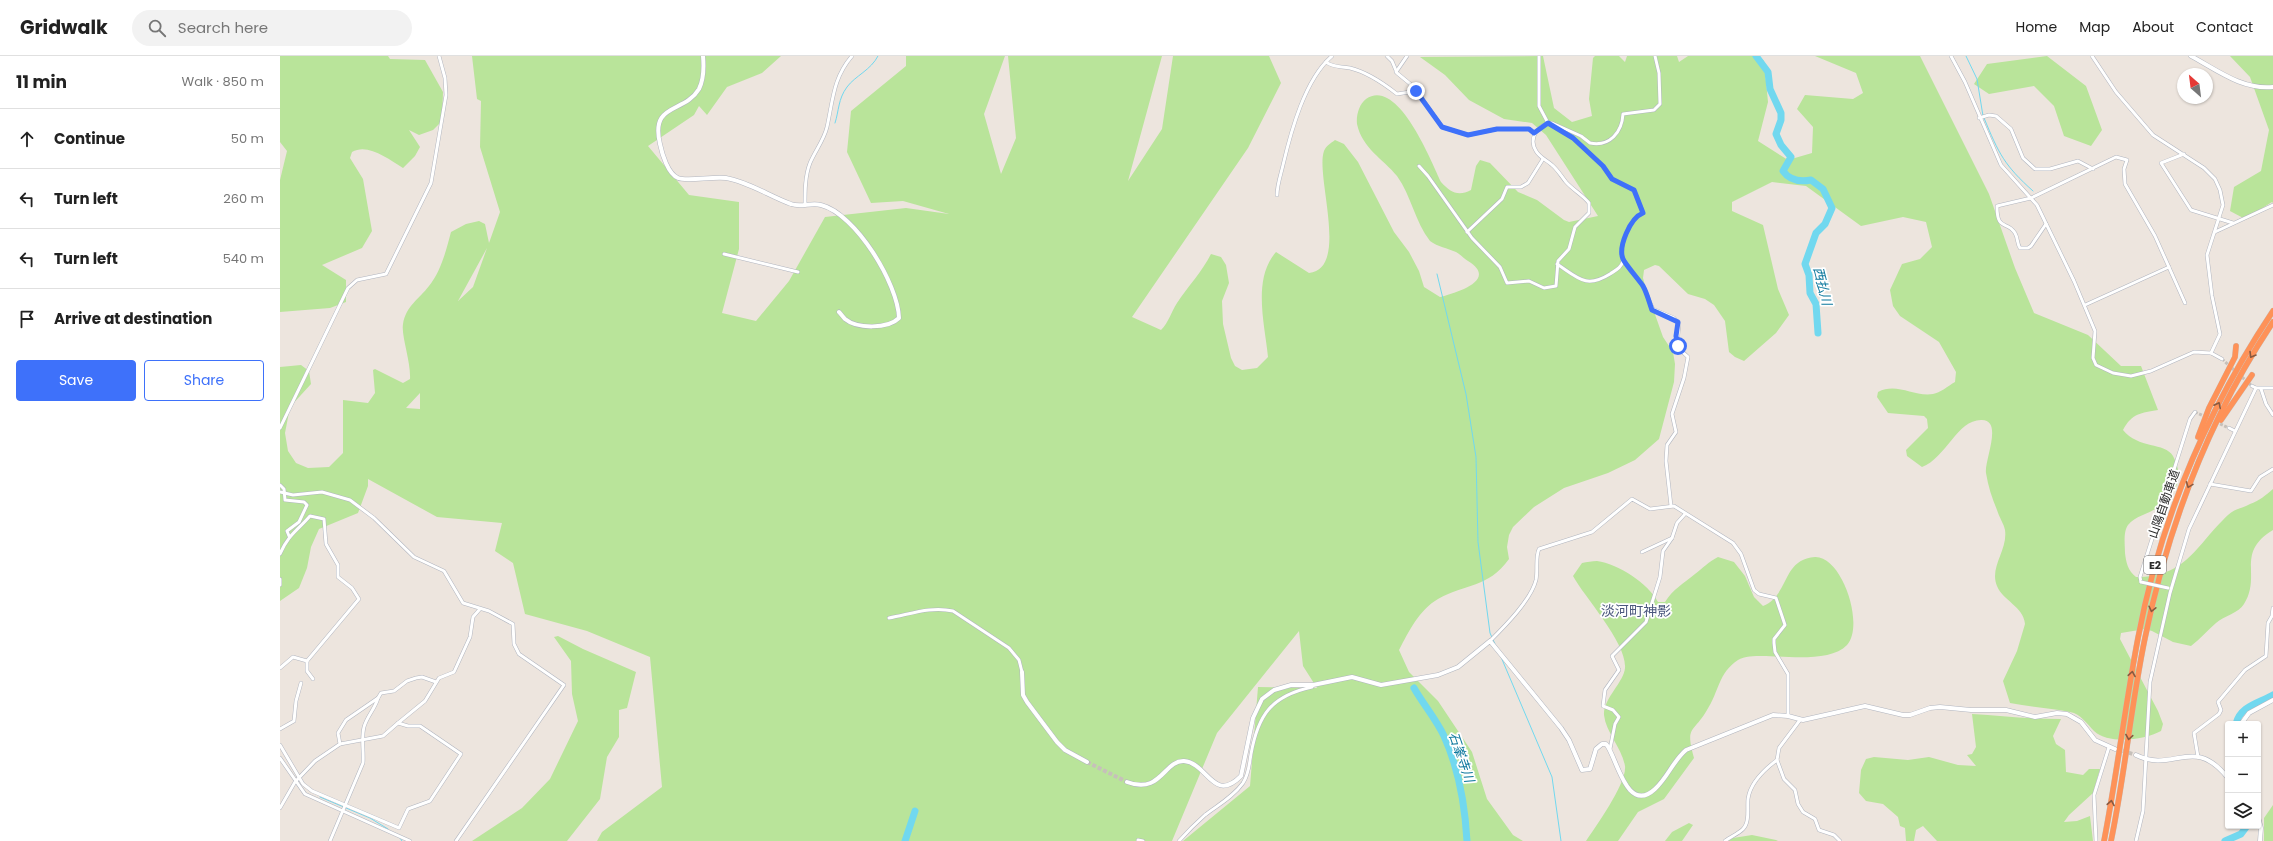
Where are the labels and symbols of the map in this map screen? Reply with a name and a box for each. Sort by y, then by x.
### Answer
north arrow [2177,68,2213,104]
route end [1407,82,1425,100]
water label: 西払川 [1809,265,1837,309]
route start [1669,337,1687,355]
one-way arrow [2250,351,2257,358]
one-way arrow [2213,402,2220,409]
street label: 山陽自動車道 [2144,467,2183,541]
one-way arrow [2186,481,2194,488]
road number: E2 [2144,556,2166,574]
district label: 淡河町神影 [1601,601,1671,621]
one-way arrow [2148,606,2156,612]
one-way arrow [2127,671,2136,677]
water label: 石峯寺川 [1444,729,1480,787]
one-way arrow [2125,734,2134,740]
one-way arrow [2106,800,2115,806]

